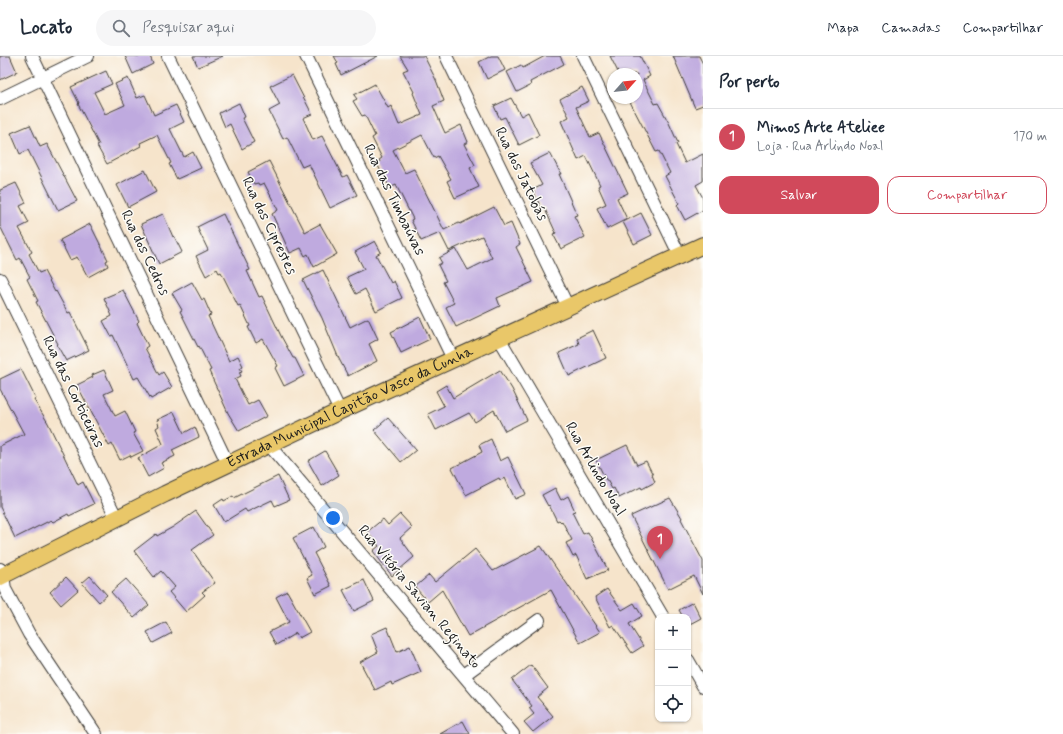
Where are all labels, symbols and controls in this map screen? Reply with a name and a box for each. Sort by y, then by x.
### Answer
search box [96,10,376,46]
text: Locato [20,15,72,40]
icon: search [110,17,132,39]
text: Pesquisar aqui [142,18,234,38]
text: Mapa [827,19,859,37]
text: Camadas [881,19,940,37]
text: Compartilhar [962,19,1043,37]
north arrow [607,68,643,104]
text: Por perto [719,71,780,93]
text: Mimos Arte Ateliee [757,118,885,138]
street label: Rua dos Jatobás [490,124,553,225]
text: 1 [729,128,735,145]
text: 170 m [1013,128,1047,145]
text: Loja · Rua Arlindo Noal [757,138,883,155]
street label: Rua das Timbaúvas [358,141,430,259]
street label: Rua dos Ciprestes [237,174,302,279]
button: Salvar [719,176,879,214]
button: Compartilhar [887,176,1047,214]
street label: Rua dos Cedros [116,207,174,299]
street label: Rua das Corticeiras [37,333,109,452]
street label: Estrada Municipal Capitão Vasco da Cunha [223,341,477,473]
street label: Rua Arlindo Noal [560,418,630,520]
your location [323,508,343,528]
street label: Rua Vitória Savian Reginato [352,521,485,674]
pin: 1 [647,526,673,559]
map controls [655,614,691,722]
button: + [655,614,691,650]
button: − [655,650,691,686]
button: locate [655,686,691,722]

